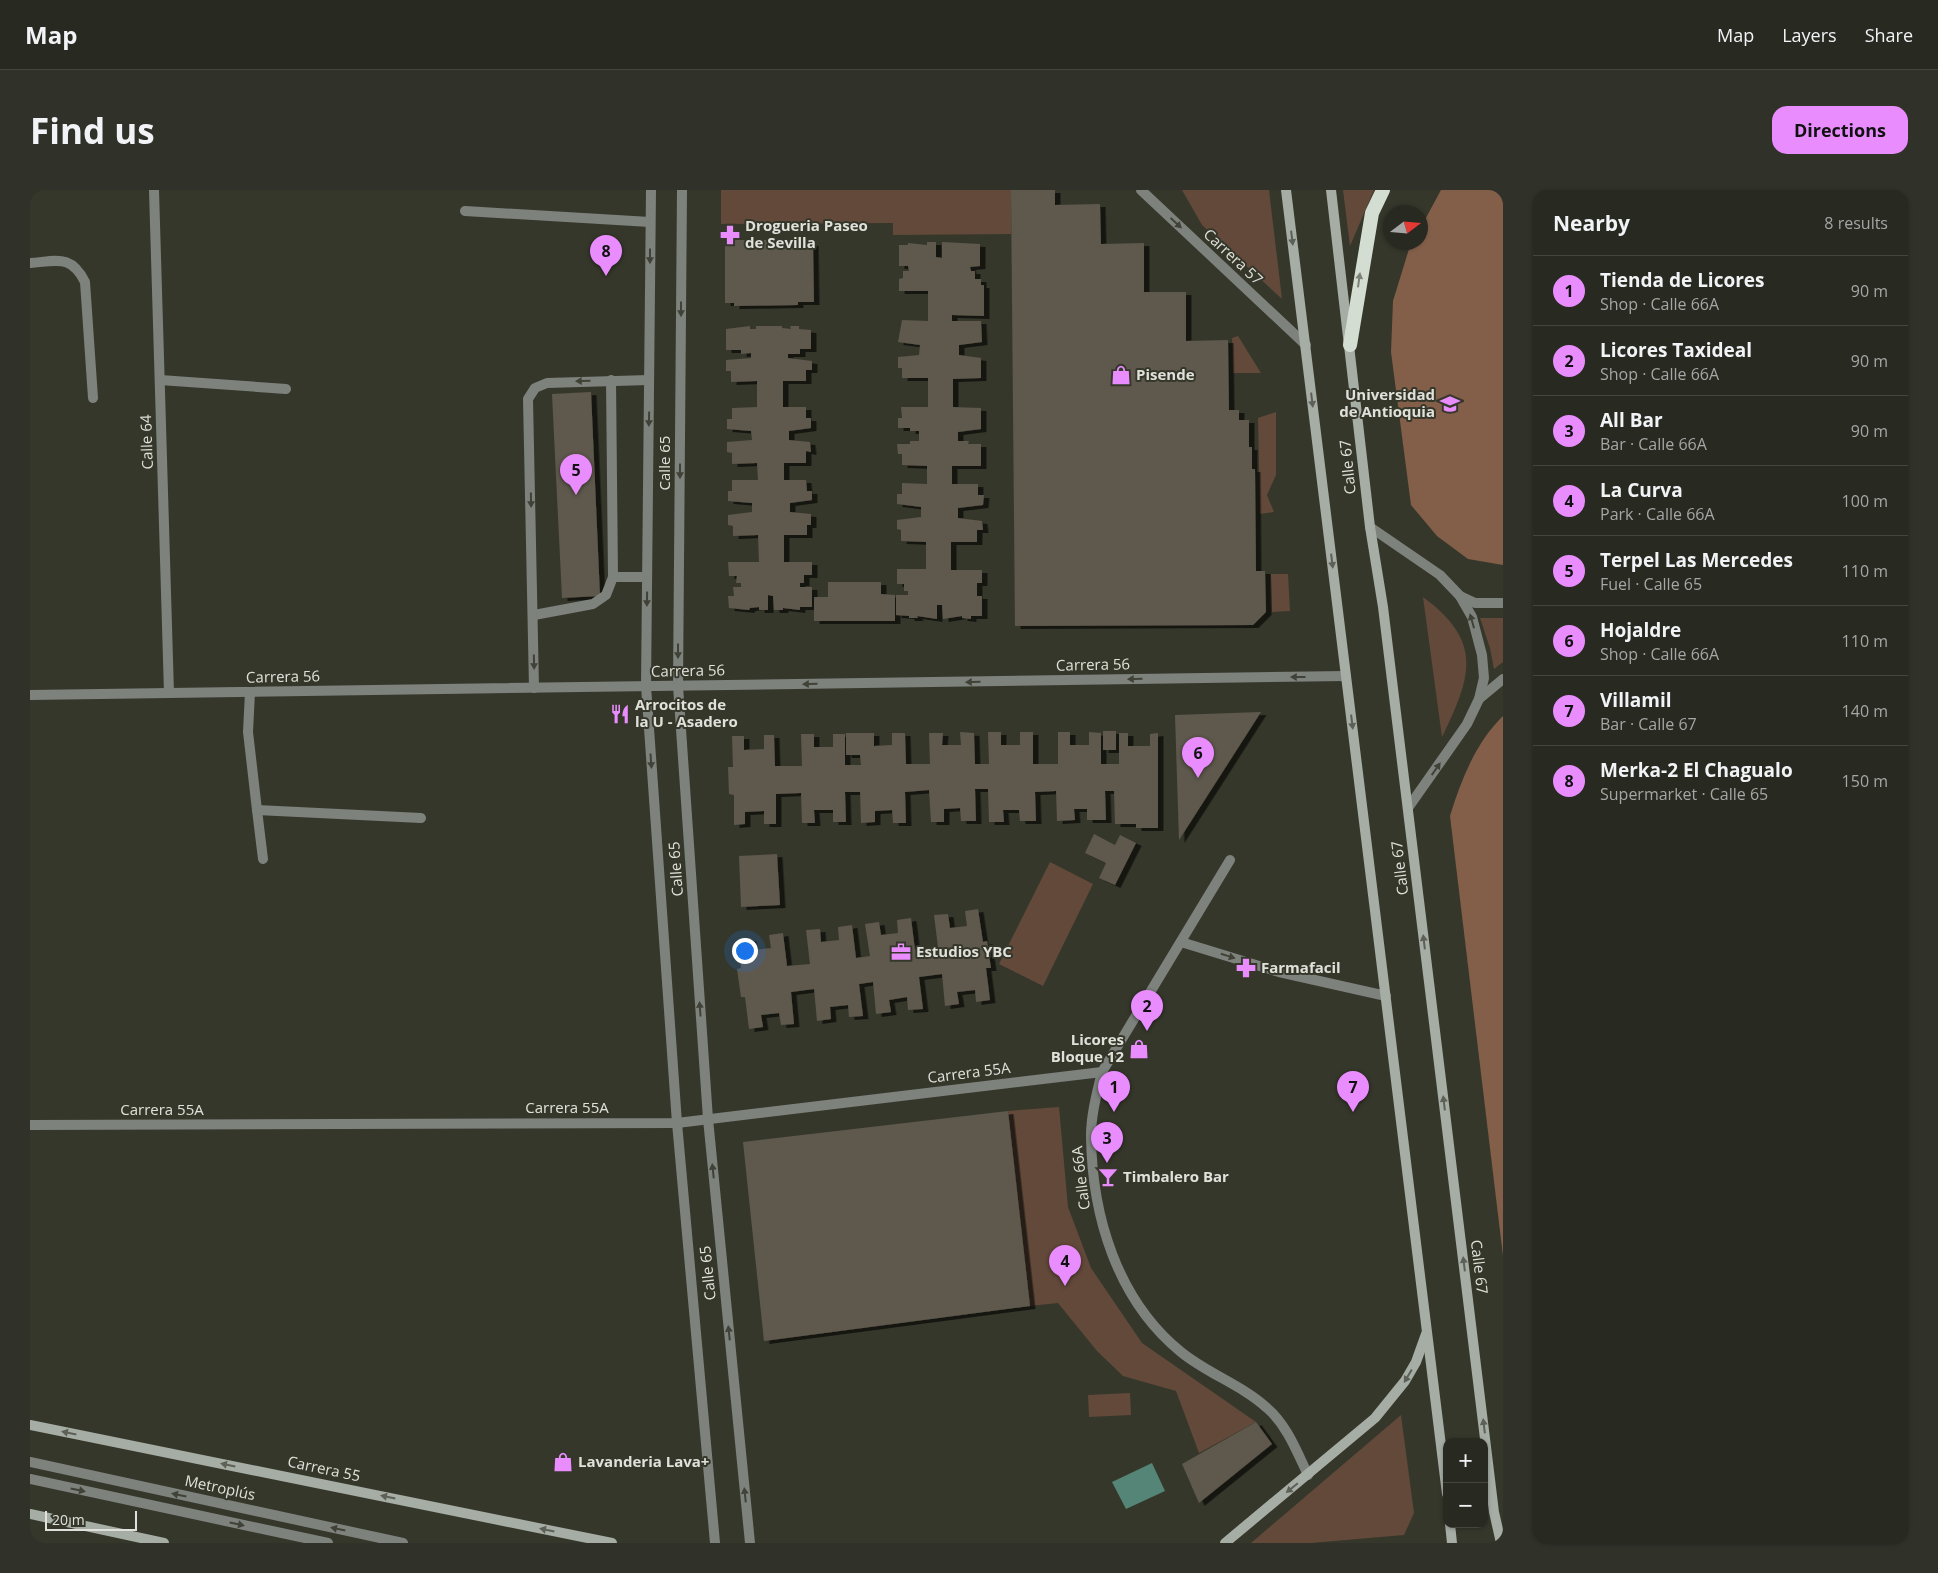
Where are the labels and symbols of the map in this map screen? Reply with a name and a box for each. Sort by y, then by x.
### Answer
north arrow [1383,205,1428,250]
place label: Drogueria Paseo de Sevilla [745,215,868,252]
one-way arrow [1170,217,1182,229]
pharmacy icon: Drogueria Paseo de Sevilla [719,224,741,246]
street label: Carrera 57 [1200,224,1268,289]
one-way arrow [1288,231,1296,247]
pin: 8 [590,235,622,276]
one-way arrow [646,248,654,264]
one-way arrow [1356,271,1364,287]
one-way arrow [677,301,685,317]
shop icon: Pisende [1110,364,1132,386]
place label: Pisende [1136,364,1195,384]
one-way arrow [575,378,591,386]
place label: Universidad de Antioquia [1339,384,1435,421]
one-way arrow [1308,392,1316,408]
school or university icon: Universidad de Antioquia [1439,393,1461,415]
one-way arrow [645,411,653,427]
street label: Calle 64 [135,414,157,470]
street label: Calle 65 [654,436,674,490]
street label: Calle 67 [1334,439,1360,495]
pin: 5 [560,454,592,495]
one-way arrow [675,463,683,479]
one-way arrow [527,492,535,508]
one-way arrow [1328,553,1336,569]
one-way arrow [643,591,651,607]
one-way arrow [1467,613,1475,628]
one-way arrow [674,643,682,659]
street label: Carrera 56 [1056,653,1130,675]
one-way arrow [530,654,538,670]
street label: Carrera 56 [651,659,725,681]
street label: Carrera 56 [246,665,320,687]
one-way arrow [1289,673,1305,681]
one-way arrow [1127,675,1143,683]
one-way arrow [965,678,981,686]
one-way arrow [802,680,818,688]
place label: Arrocitos de la U - Asadero [635,694,738,731]
restaurant icon: Arrocitos de la U - Asadero [609,703,631,725]
one-way arrow [1348,715,1356,731]
pin: 6 [1182,737,1214,778]
one-way arrow [647,753,655,769]
one-way arrow [1431,763,1442,776]
street label: Calle 67 [1386,840,1412,897]
street label: Calle 65 [663,841,687,897]
one-way arrow [1420,933,1428,949]
your location [732,938,758,964]
office icon: Estudios YBC [890,941,912,963]
place label: Estudios YBC [916,941,1012,961]
one-way arrow [1220,953,1235,961]
pharmacy icon: Farmafacil [1235,957,1257,979]
place label: Farmafacil [1261,957,1341,977]
pin: 2 [1131,990,1163,1031]
one-way arrow [696,1001,704,1017]
place label: Licores Bloque 12 [1051,1029,1124,1066]
shop icon: Licores Bloque 12 [1128,1038,1150,1060]
street label: Carrera 55A [926,1057,1012,1087]
pin: 1 [1098,1071,1130,1112]
pin: 7 [1337,1071,1369,1112]
one-way arrow [1440,1095,1448,1111]
street label: Carrera 55A [525,1097,609,1117]
street label: Carrera 55A [120,1099,204,1119]
pin: 3 [1091,1122,1123,1163]
street label: Calle 66A [1066,1144,1094,1211]
one-way arrow [709,1163,717,1179]
bar icon: Timbalero Bar [1097,1166,1119,1188]
place label: Timbalero Bar [1123,1166,1229,1186]
street label: Calle 67 [1467,1238,1493,1295]
street label: Calle 65 [694,1245,720,1301]
pin: 4 [1049,1245,1081,1286]
one-way arrow [1460,1256,1468,1272]
one-way arrow [725,1325,733,1341]
one-way arrow [1404,1369,1413,1382]
one-way arrow [1480,1417,1488,1433]
one-way arrow [61,1428,77,1436]
street label: Carrera 55 [286,1451,362,1485]
shop icon: Lavanderia Lava+ [552,1451,574,1473]
place label: Lavanderia Lava+ [578,1451,709,1471]
one-way arrow [221,1461,236,1469]
street label: Metroplús [183,1470,257,1504]
one-way arrow [1286,1483,1299,1494]
one-way arrow [70,1486,86,1494]
one-way arrow [741,1486,749,1502]
one-way arrow [171,1490,187,1498]
one-way arrow [379,1493,395,1501]
scale bar [45,1508,138,1531]
one-way arrow [229,1520,245,1528]
one-way arrow [330,1525,345,1533]
one-way arrow [539,1526,554,1534]

